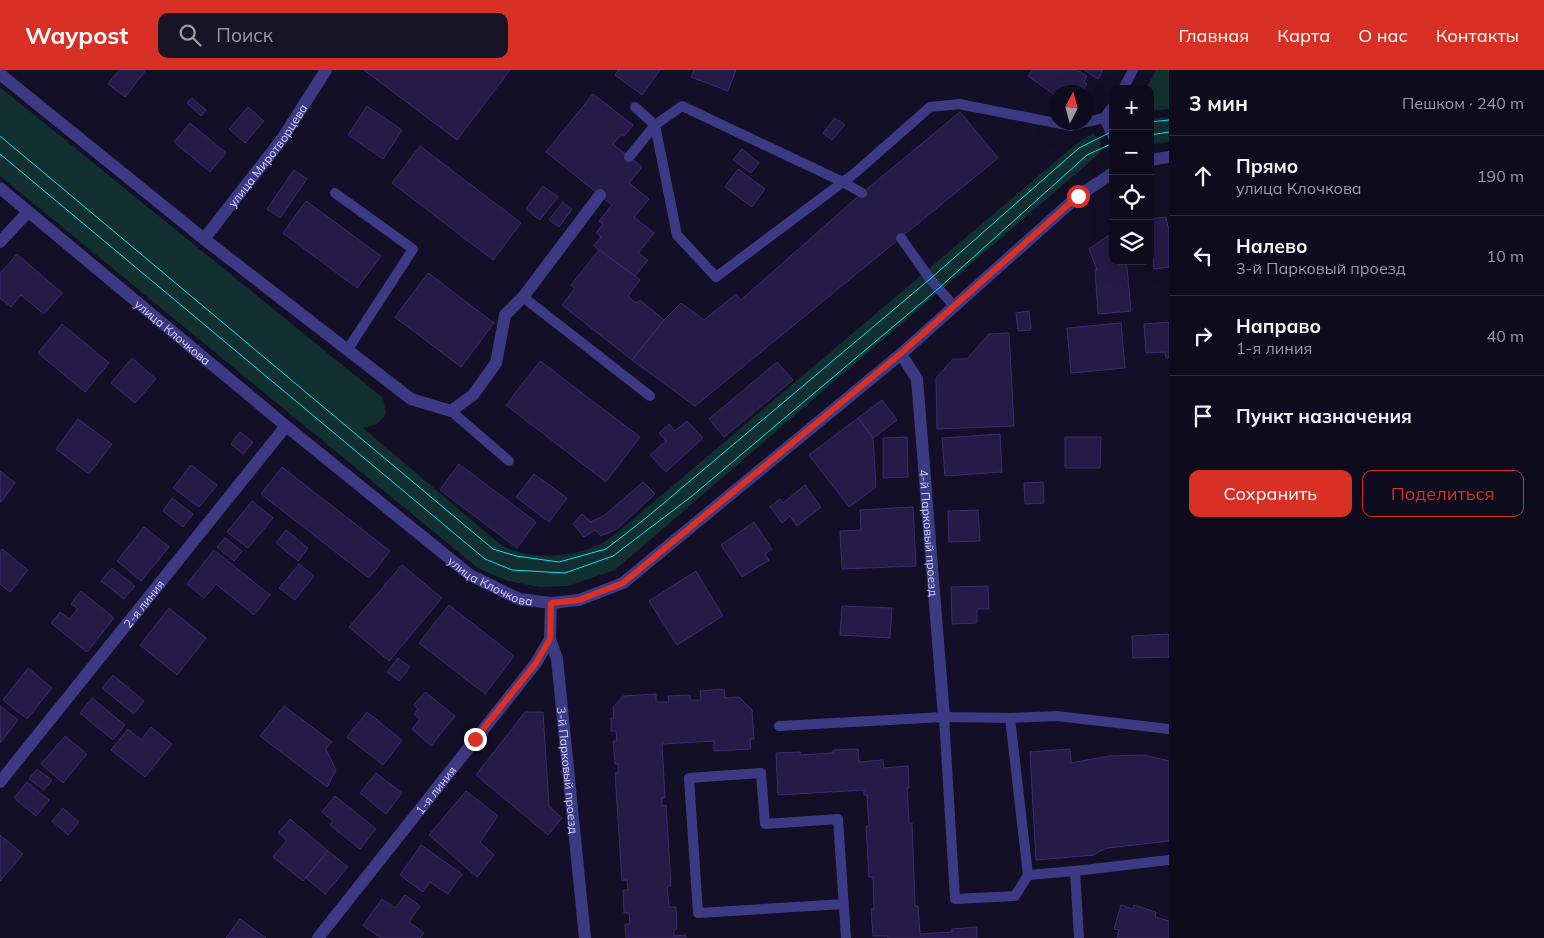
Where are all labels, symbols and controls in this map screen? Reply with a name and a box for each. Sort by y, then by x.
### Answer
search box [158,13,508,58]
text: Waypost [25,20,128,50]
icon: search [176,21,204,49]
text: Поиск [216,23,273,47]
text: Главная [1179,24,1249,47]
text: Карта [1277,24,1330,47]
text: О нас [1358,24,1408,47]
text: Контакты [1436,24,1519,47]
north arrow [1049,85,1094,130]
map controls [1109,85,1154,265]
button: + [1109,85,1154,130]
text: 3 мин [1189,90,1248,116]
text: Пешком · 240 m [1402,93,1524,113]
street label: улица Миротворцева [224,101,310,210]
button: − [1109,130,1154,175]
text: Прямо [1236,154,1298,178]
icon: ahead [1189,162,1217,190]
text: 190 m [1477,166,1524,186]
button: locate [1109,175,1154,220]
text: улица Клочкова [1236,178,1362,198]
route start [1067,185,1090,208]
button: layers [1109,220,1154,265]
text: Налево [1236,234,1308,258]
icon: left [1189,242,1217,270]
text: 10 m [1487,246,1524,266]
text: 3-й Парковый проезд [1236,258,1406,278]
street label: улица Клочкова [132,296,214,368]
text: Направо [1236,314,1321,338]
icon: right [1189,322,1217,350]
text: 40 m [1487,326,1524,346]
text: 1-я линия [1236,338,1312,358]
icon: arrive [1189,402,1217,430]
text: Пункт назначения [1236,404,1412,428]
street label: 4-й Парковый проезд [917,469,942,597]
button: Сохранить [1189,470,1352,517]
button: Поделиться [1362,470,1524,517]
street label: улица Клочкова [445,553,534,608]
street label: 2-я линия [120,576,167,630]
street label: 3-й Парковый проезд [554,706,582,834]
route end [464,728,487,751]
street label: 1-я линия [412,763,459,817]

